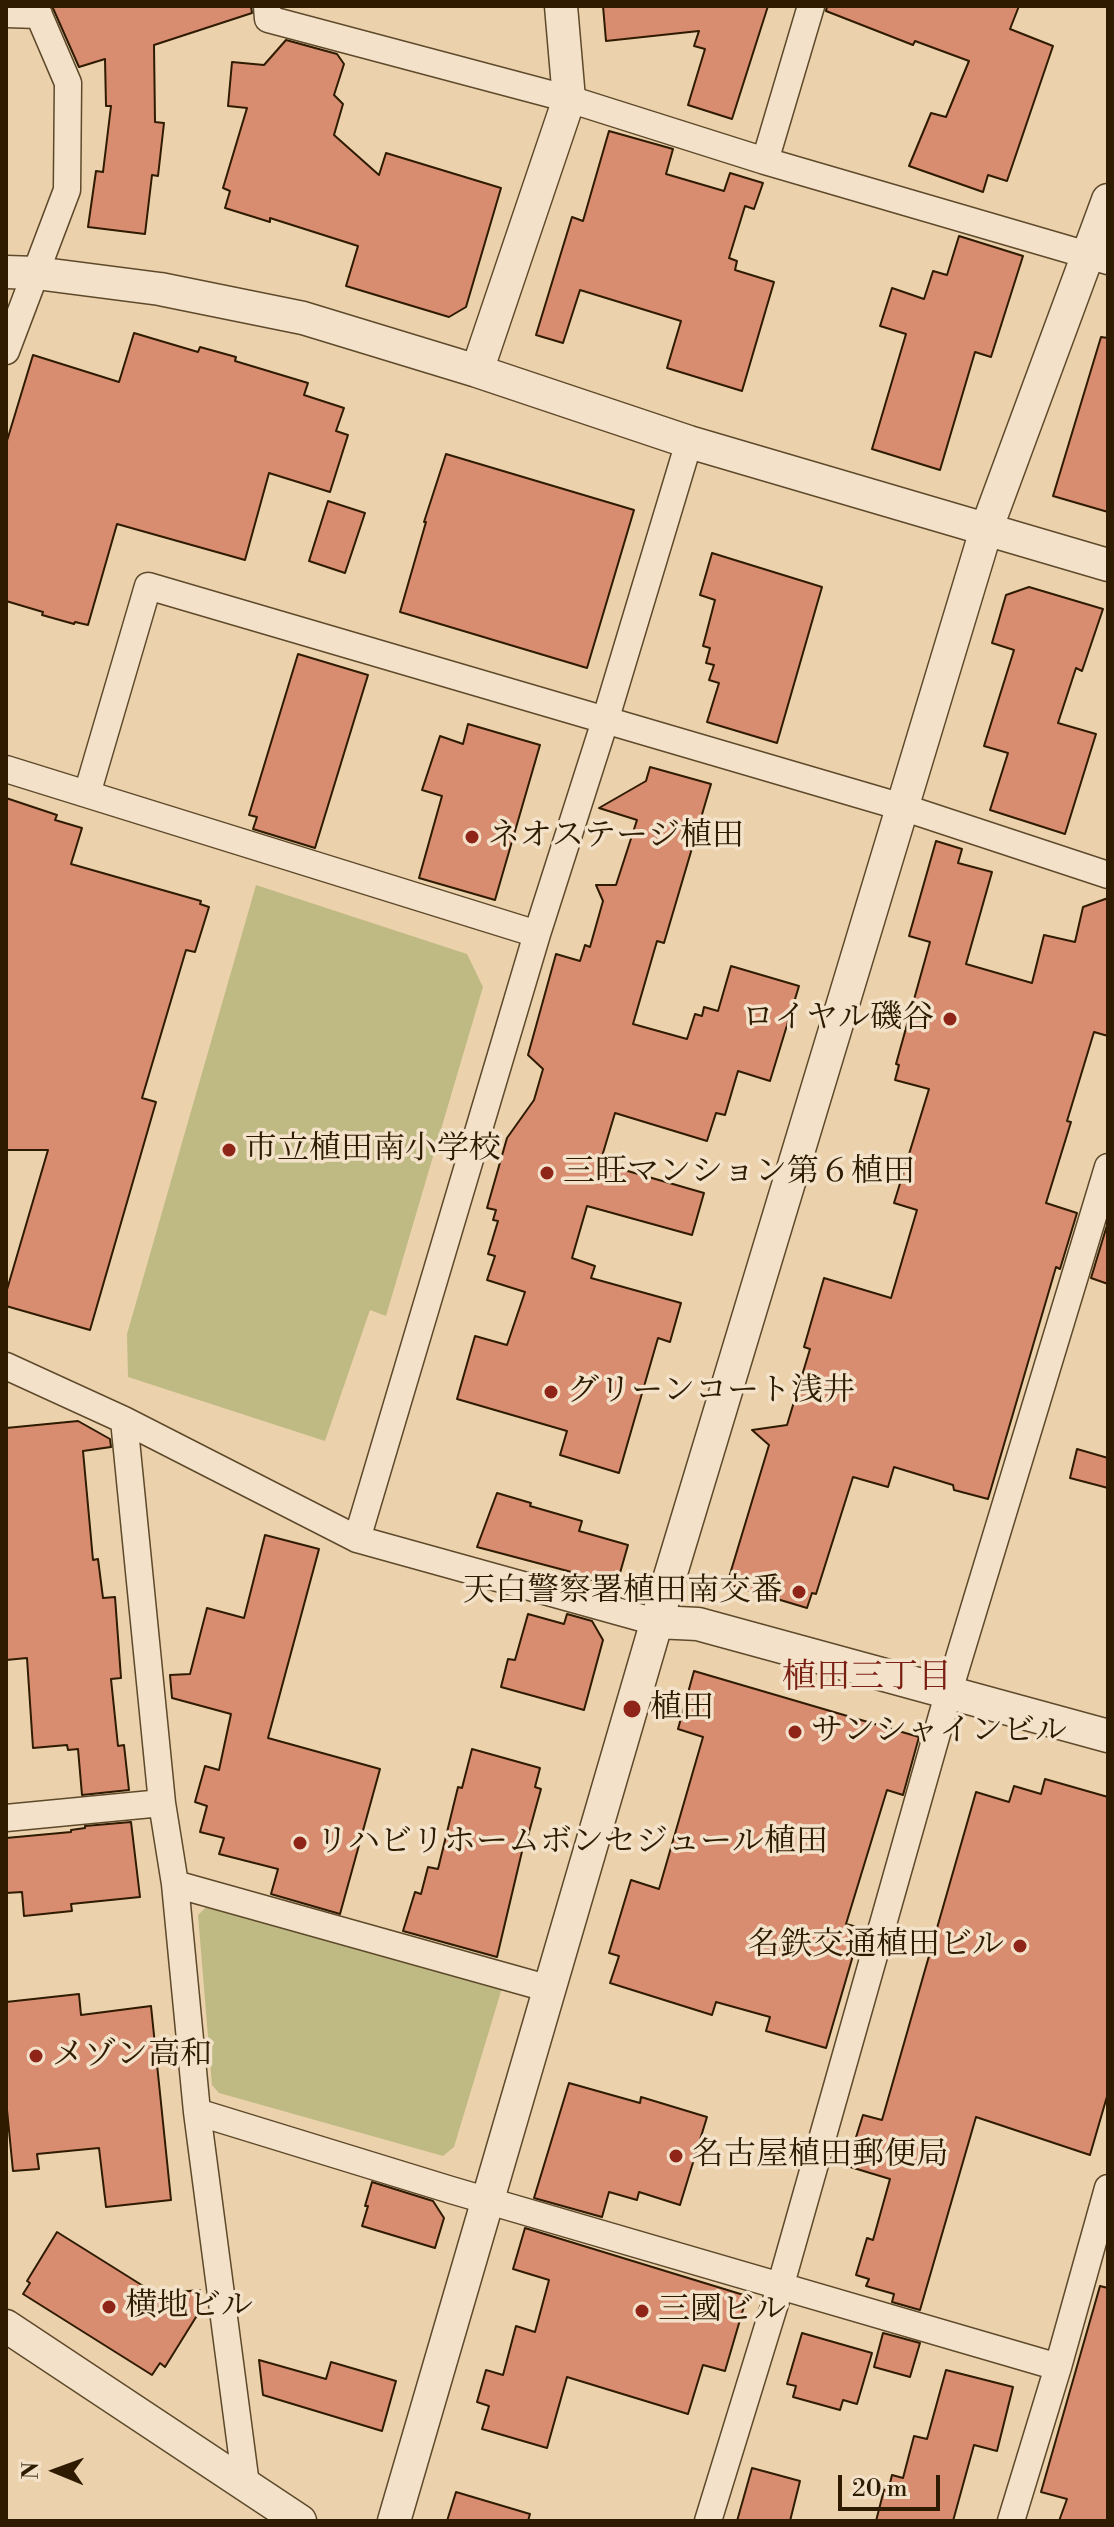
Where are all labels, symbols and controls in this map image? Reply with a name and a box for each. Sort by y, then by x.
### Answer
place label: ネオステージ植田 [488,818,744,856]
marker: ネオステージ植田 [463,828,481,846]
place label: ロイヤル磯谷 [742,1000,934,1038]
marker: ロイヤル磯谷 [941,1010,959,1028]
place label: 市立植田南小学校 [245,1131,501,1169]
marker: 市立植田南小学校 [220,1141,238,1159]
place label: 三旺マンション第６植田 [563,1154,915,1192]
marker: 三旺マンション第６植田 [538,1164,556,1182]
place label: グリーンコート浅井 [567,1373,855,1411]
marker: グリーンコート浅井 [542,1383,560,1401]
place label: 天白警察署植田南交番 [463,1573,783,1611]
marker: 天白警察署植田南交番 [790,1583,808,1601]
district label: 植田三丁目 [782,1659,952,1699]
place label: 植田 [650,1690,714,1728]
marker: 植田 [621,1698,643,1720]
place label: サンシャインビル [811,1713,1067,1751]
marker: サンシャインビル [786,1723,804,1741]
place label: リハビリホームボンセジュール植田 [316,1824,828,1862]
marker: リハビリホームボンセジュール植田 [291,1834,309,1852]
place label: 名鉄交通植田ビル [748,1927,1004,1965]
marker: 名鉄交通植田ビル [1011,1937,1029,1955]
place label: メゾン高和 [52,2037,212,2075]
marker: メゾン高和 [27,2047,45,2065]
place label: 名古屋植田郵便局 [692,2137,948,2175]
marker: 名古屋植田郵便局 [667,2147,685,2165]
place label: 横地ビル [125,2288,253,2326]
place label: 三國ビル [658,2292,786,2330]
marker: 横地ビル [100,2298,118,2316]
marker: 三國ビル [633,2302,651,2320]
north arrow [16,2431,96,2511]
scale bar [842,2459,944,2509]
text: N [18,2462,45,2480]
text: 20 m [852,2474,908,2504]

